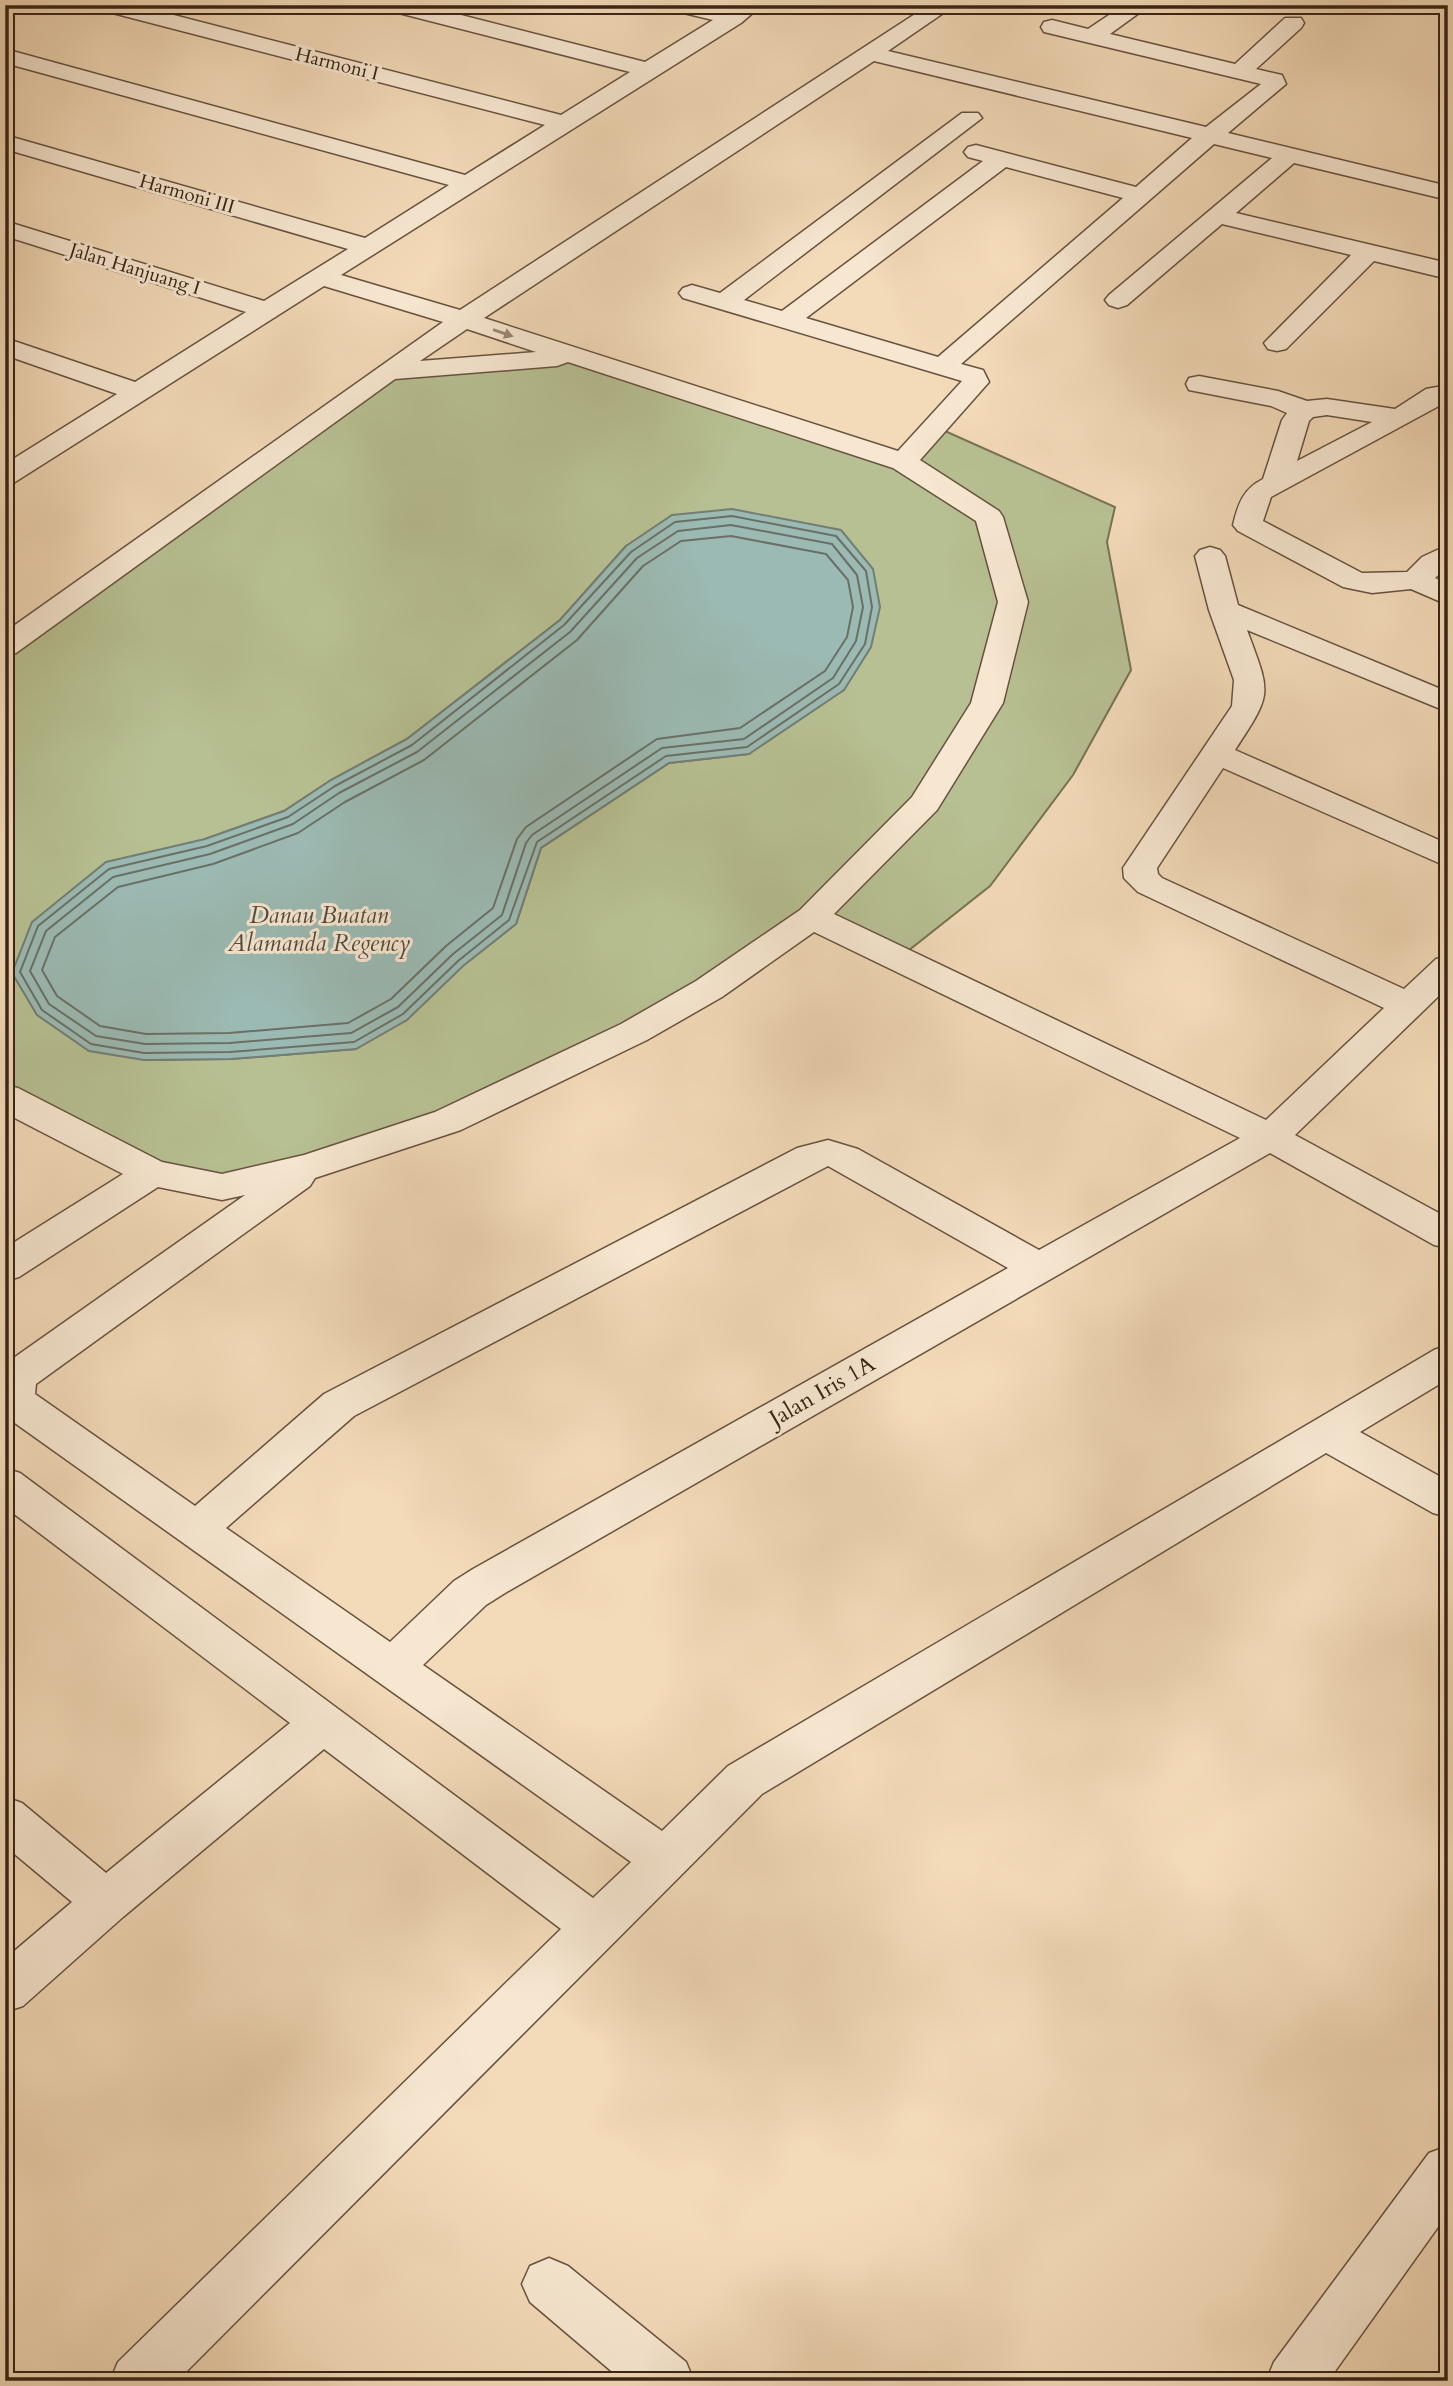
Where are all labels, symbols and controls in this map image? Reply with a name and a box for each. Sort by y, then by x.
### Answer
street label: Harmoni I [293,41,381,87]
street label: Harmoni III [136,168,238,220]
street label: Jalan Hanjuang I [64,236,204,301]
one-way arrow [493,328,514,339]
water label: Danau Buatan Alamanda Regency [227,899,411,960]
street label: Jalan Iris 1A [761,1348,881,1435]

